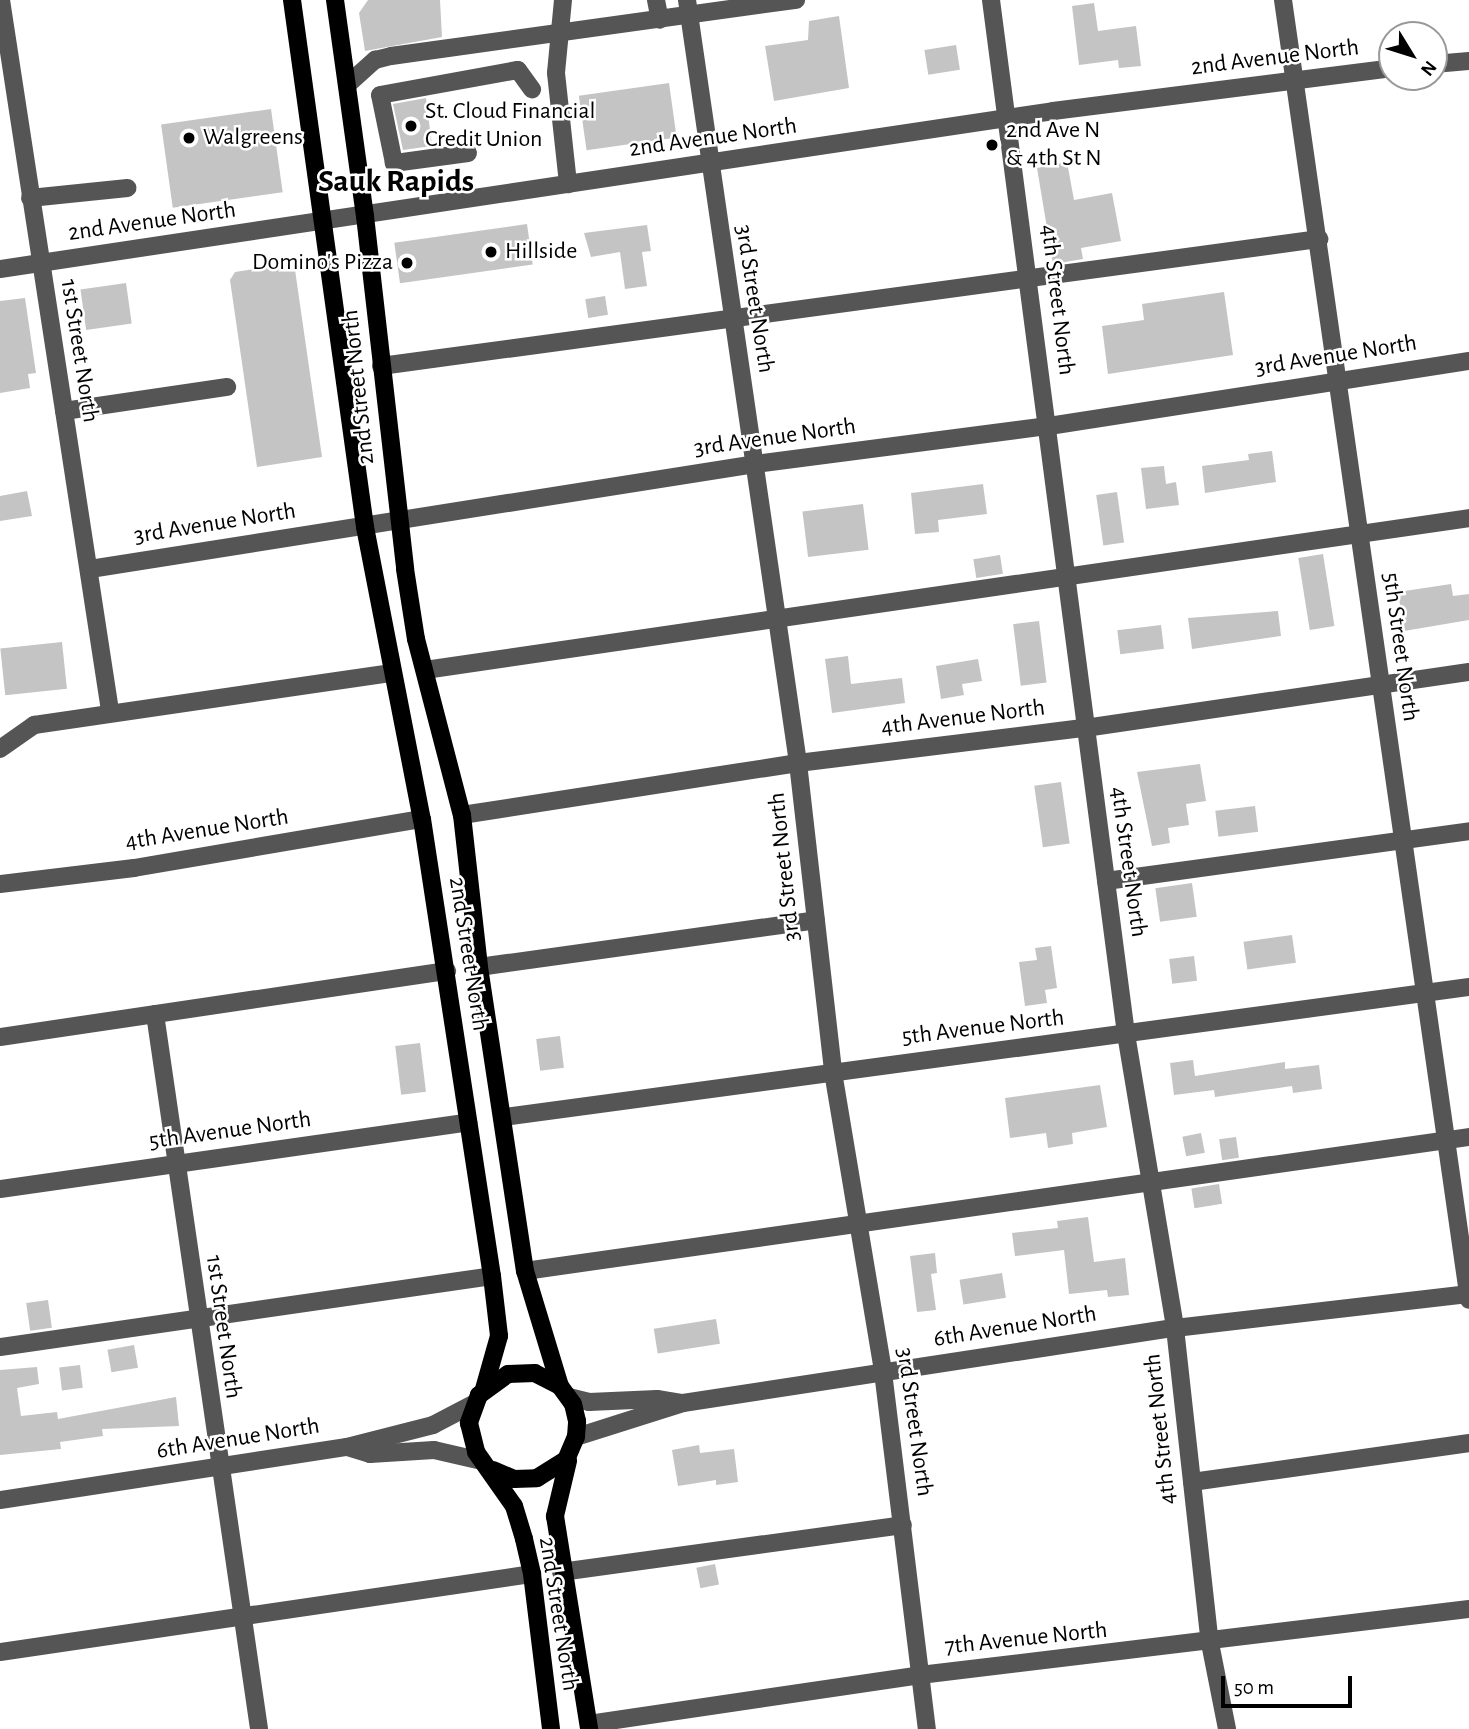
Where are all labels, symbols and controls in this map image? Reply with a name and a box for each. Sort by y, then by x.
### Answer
north arrow [1378,21,1448,91]
street label: 2nd Avenue North [1189,33,1361,83]
text: N [1417,57,1440,79]
place label: St. Cloud Financial Credit Union [425,98,595,154]
street label: 2nd Avenue North [627,112,799,164]
place label: 2nd Ave N & 4th St N [1006,117,1102,173]
marker: St. Cloud Financial Credit Union [403,118,419,134]
place label: Walgreens [203,124,303,152]
marker: Walgreens [181,130,197,146]
marker: 2nd Ave N & 4th St N [984,137,1000,153]
district label: Sauk Rapids [318,162,474,200]
street label: 2nd Avenue North [66,196,238,248]
street label: 3rd Street North [728,223,780,375]
street label: 4th Street North [1033,223,1081,377]
place label: Hillside [505,238,577,266]
marker: Hillside [483,244,499,260]
place label: Domino's Pizza [252,249,393,277]
marker: Domino's Pizza [399,255,415,271]
street label: 1st Street North [53,277,105,425]
street label: 2nd Street North [337,308,381,466]
street label: 3rd Avenue North [1253,329,1419,383]
street label: 3rd Avenue North [692,412,858,464]
street label: 3rd Avenue North [132,497,298,551]
street label: 5th Street North [1375,571,1425,723]
street label: 4th Avenue North [879,694,1047,742]
street label: 4th Street North [1103,785,1153,939]
street label: 3rd Street North [763,791,807,943]
street label: 4th Avenue North [123,803,291,857]
street label: 2nd Street North [442,875,494,1033]
street label: 5th Avenue North [900,1004,1066,1052]
street label: 5th Avenue North [147,1105,313,1157]
street label: 1st Street North [199,1253,247,1401]
street label: 6th Avenue North [931,1300,1099,1354]
street label: 3rd Street North [889,1346,939,1498]
street label: 4th Street North [1139,1352,1183,1506]
street label: 6th Avenue North [154,1412,322,1466]
street label: 2nd Street North [532,1535,584,1693]
street label: 7th Avenue North [943,1616,1109,1662]
scale bar [1224,1662,1355,1706]
text: 50 m [1234,1677,1274,1698]

